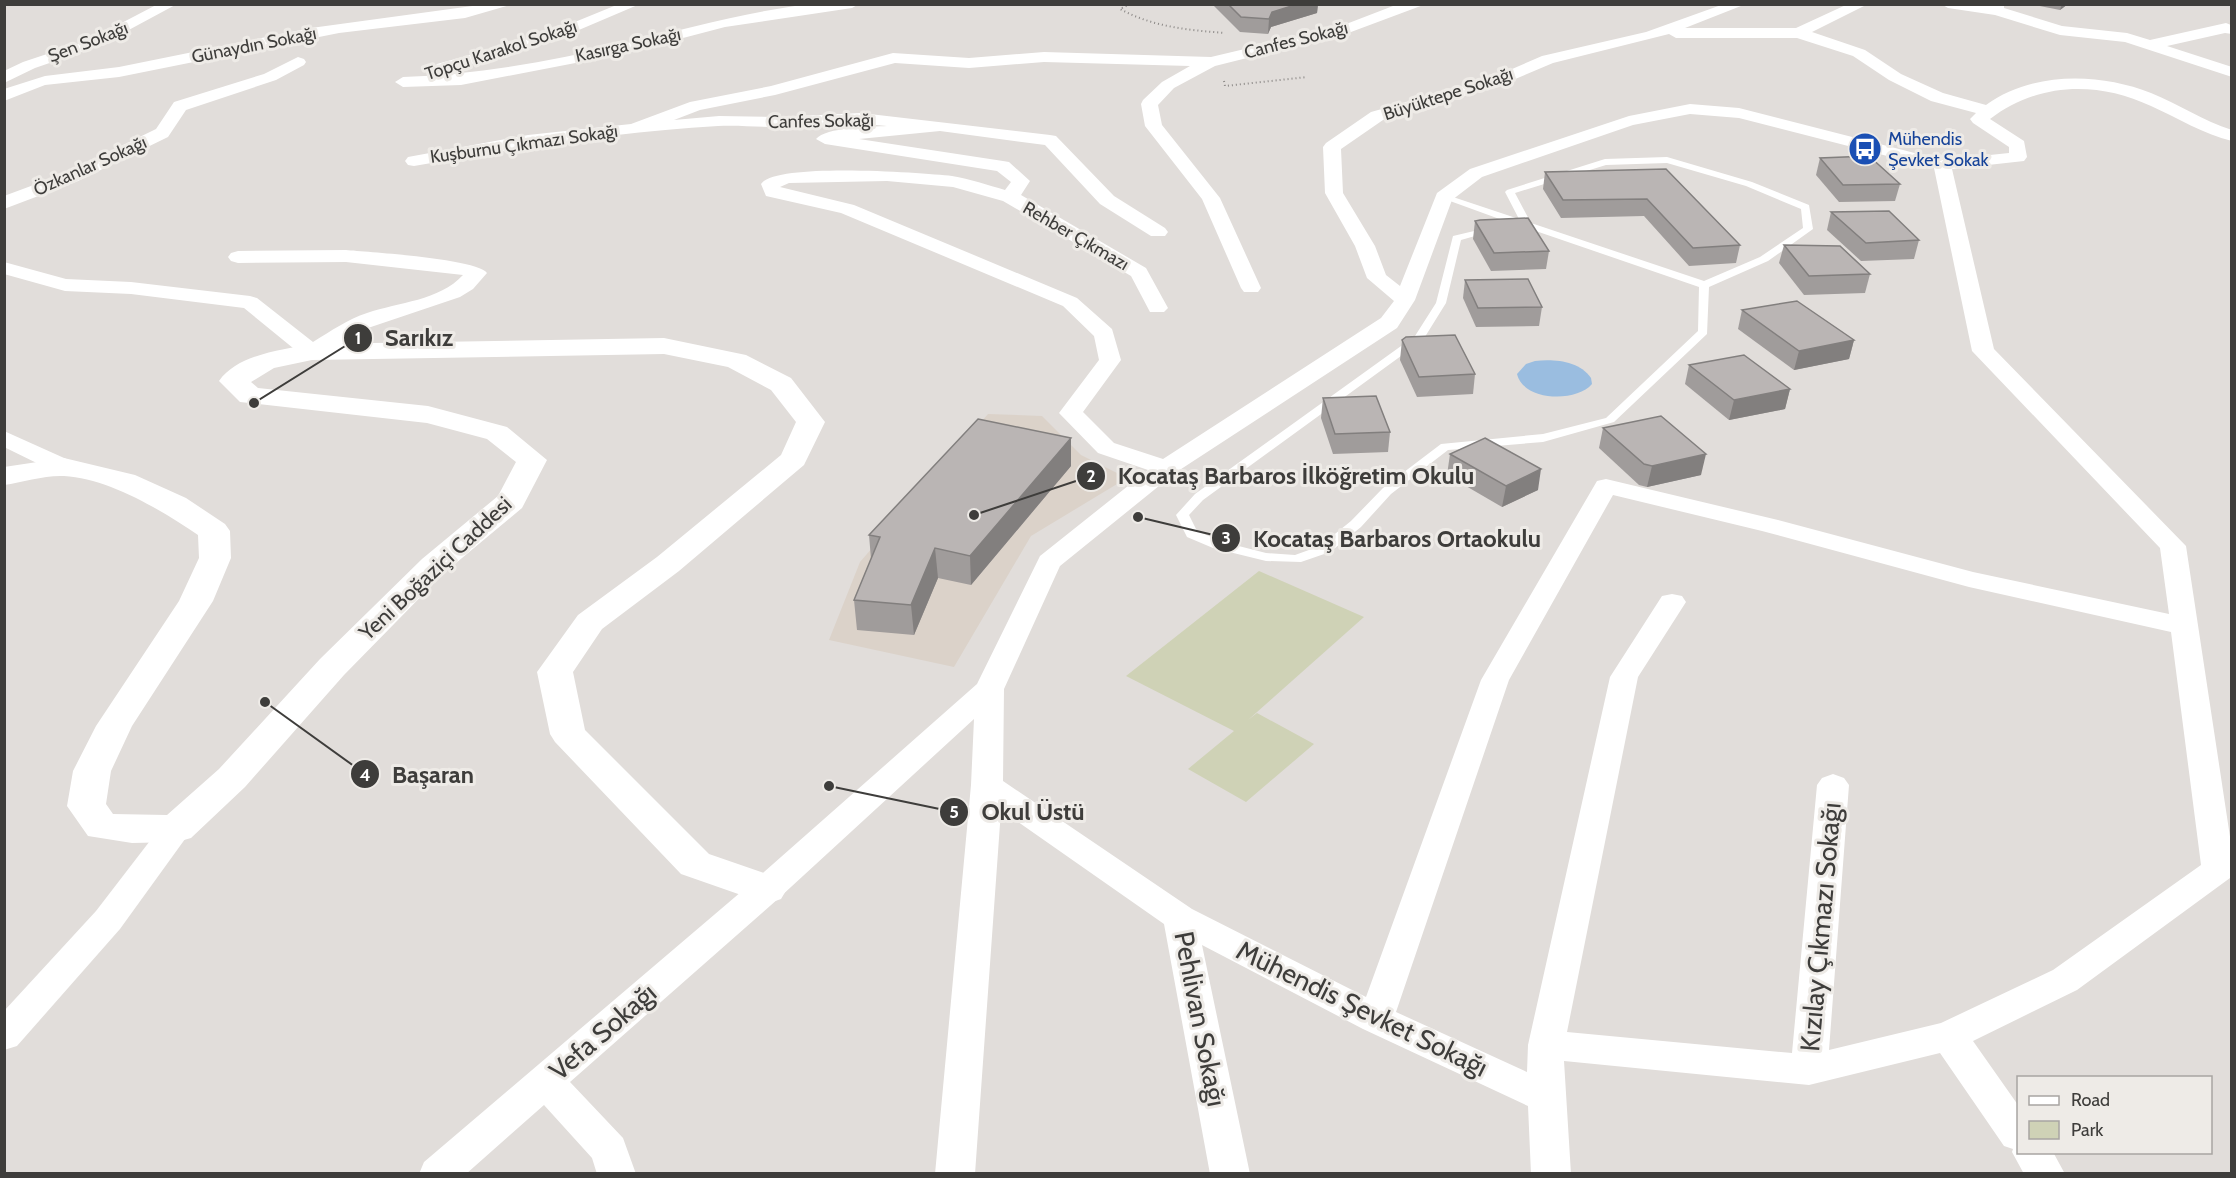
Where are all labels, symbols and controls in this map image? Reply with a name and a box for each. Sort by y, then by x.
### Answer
street label: Topçu Karakol Sokağı [422,15,580,85]
street label: Şen Sokağı [45,17,131,67]
street label: Canfes Sokağı [1242,17,1350,63]
street label: Günaydın Sokağı [190,22,318,68]
street label: Kasırga Sokağı [573,23,683,67]
street label: Büyüktepe Sokağı [1380,63,1516,125]
street label: Canfes Sokağı [768,109,874,133]
street label: Kuşburnu Çıkmazı Sokağı [429,120,619,168]
place label: Mühendis Şevket Sokak [1888,128,1990,171]
street label: Özkanlar Sokağı [30,131,150,201]
bus stop icon: Mühendis Şevket Sokak [1847,131,1883,167]
street label: Rehber Çıkmazı [1019,197,1133,275]
callout: Sarıkız [343,317,465,359]
text: Sarıkız [385,323,453,352]
text: 1 [355,327,361,349]
callout: Kocataş Barbaros İlköğretim Okulu [1076,455,1486,497]
text: Kocataş Barbaros İlköğretim Okulu [1118,461,1474,490]
text: 2 [1086,465,1096,487]
street label: Yeni Boğaziçi Caddesi [353,491,517,647]
callout: Kocataş Barbaros Ortaokulu [1211,517,1553,559]
text: Kocataş Barbaros Ortaokulu [1253,524,1541,553]
text: 3 [1221,527,1231,549]
callout: Başaran [350,753,486,795]
text: Başaran [392,760,474,789]
text: 4 [359,764,371,786]
callout: Okul Üstü [939,791,1096,833]
text: Okul Üstü [981,797,1085,826]
text: 5 [949,801,959,823]
street label: Kızılay Çıkmazı Sokağı [1793,801,1848,1053]
street label: Pehlivan Sokağı [1167,929,1234,1109]
street label: Mühendis Şevket Sokağı [1231,933,1493,1084]
street label: Vefa Sokağı [542,976,663,1087]
legend [2017,1076,2212,1154]
text: Road [2071,1089,2110,1111]
text: Park [2071,1119,2104,1141]

